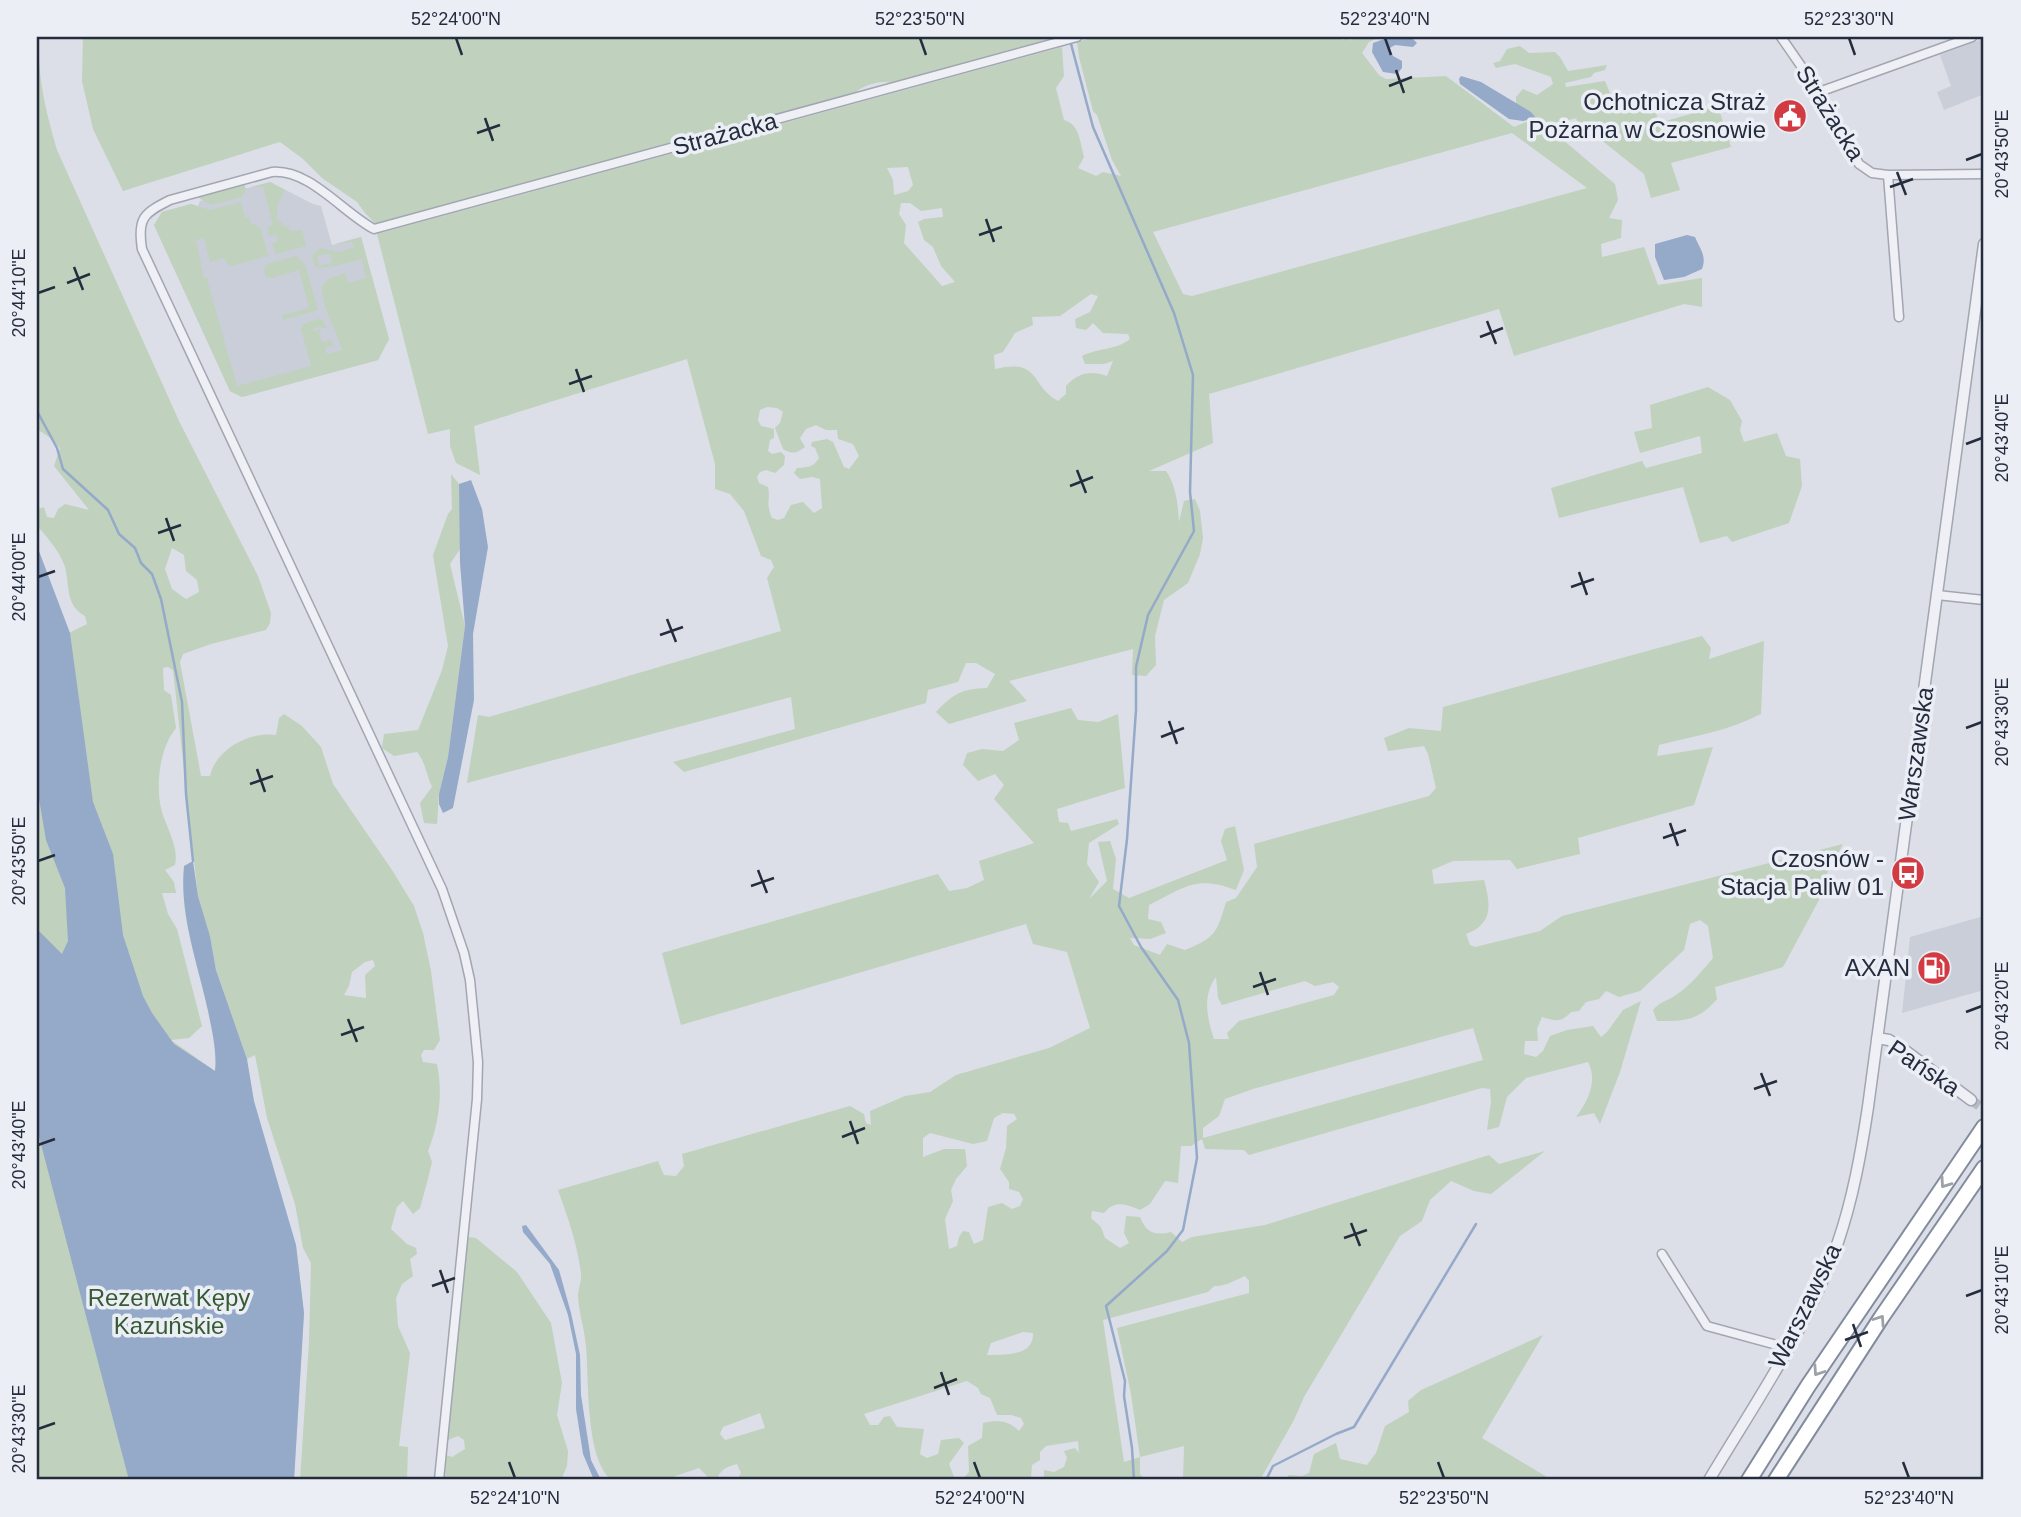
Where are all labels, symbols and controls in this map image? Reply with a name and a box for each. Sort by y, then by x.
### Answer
text: 52°24'00"N [411,9,501,29]
text: 52°23'50"N [875,9,965,29]
text: 52°23'40"N [1340,9,1430,29]
text: 52°23'30"N [1804,9,1894,29]
street label: Strażacka [1791,60,1870,166]
place label: Ochotnicza Straż Pożarna w Czosnowie [1529,88,1766,143]
public building icon: Ochotnicza Straż Pożarna w Czosnowie [1771,97,1809,135]
street label: Strażacka [670,106,781,160]
text: 20°43'50"E [1992,109,2012,199]
text: 20°44'10"E [9,248,29,338]
text: 20°43'40"E [1992,393,2012,483]
text: 20°44'00"E [9,532,29,622]
text: 20°43'30"E [1992,677,2012,767]
street label: Warszawska [1893,685,1938,823]
text: 20°43'50"E [9,816,29,906]
place label: Czosnów - Stacja Paliw 01 [1720,845,1884,900]
bus stop icon: Czosnów - Stacja Paliw 01 [1889,854,1927,892]
fuel station icon: AXAN [1915,949,1953,987]
place label: AXAN [1845,954,1910,981]
text: 20°43'20"E [1992,961,2012,1051]
street label: Pańska [1884,1034,1966,1102]
text: 20°43'40"E [9,1100,29,1190]
one-way arrow [1941,1175,1953,1188]
street label: Warszawska [1763,1239,1847,1372]
text: 20°43'10"E [1992,1245,2012,1335]
park label: Rezerwat Kępy Kazuńskie [88,1284,250,1339]
one-way arrow [1872,1315,1884,1328]
one-way arrow [1814,1363,1826,1376]
text: 20°43'30"E [9,1384,29,1474]
text: 52°24'10"N [470,1488,560,1508]
text: 52°24'00"N [935,1488,1025,1508]
text: 52°23'50"N [1399,1488,1489,1508]
text: 52°23'40"N [1864,1488,1954,1508]

